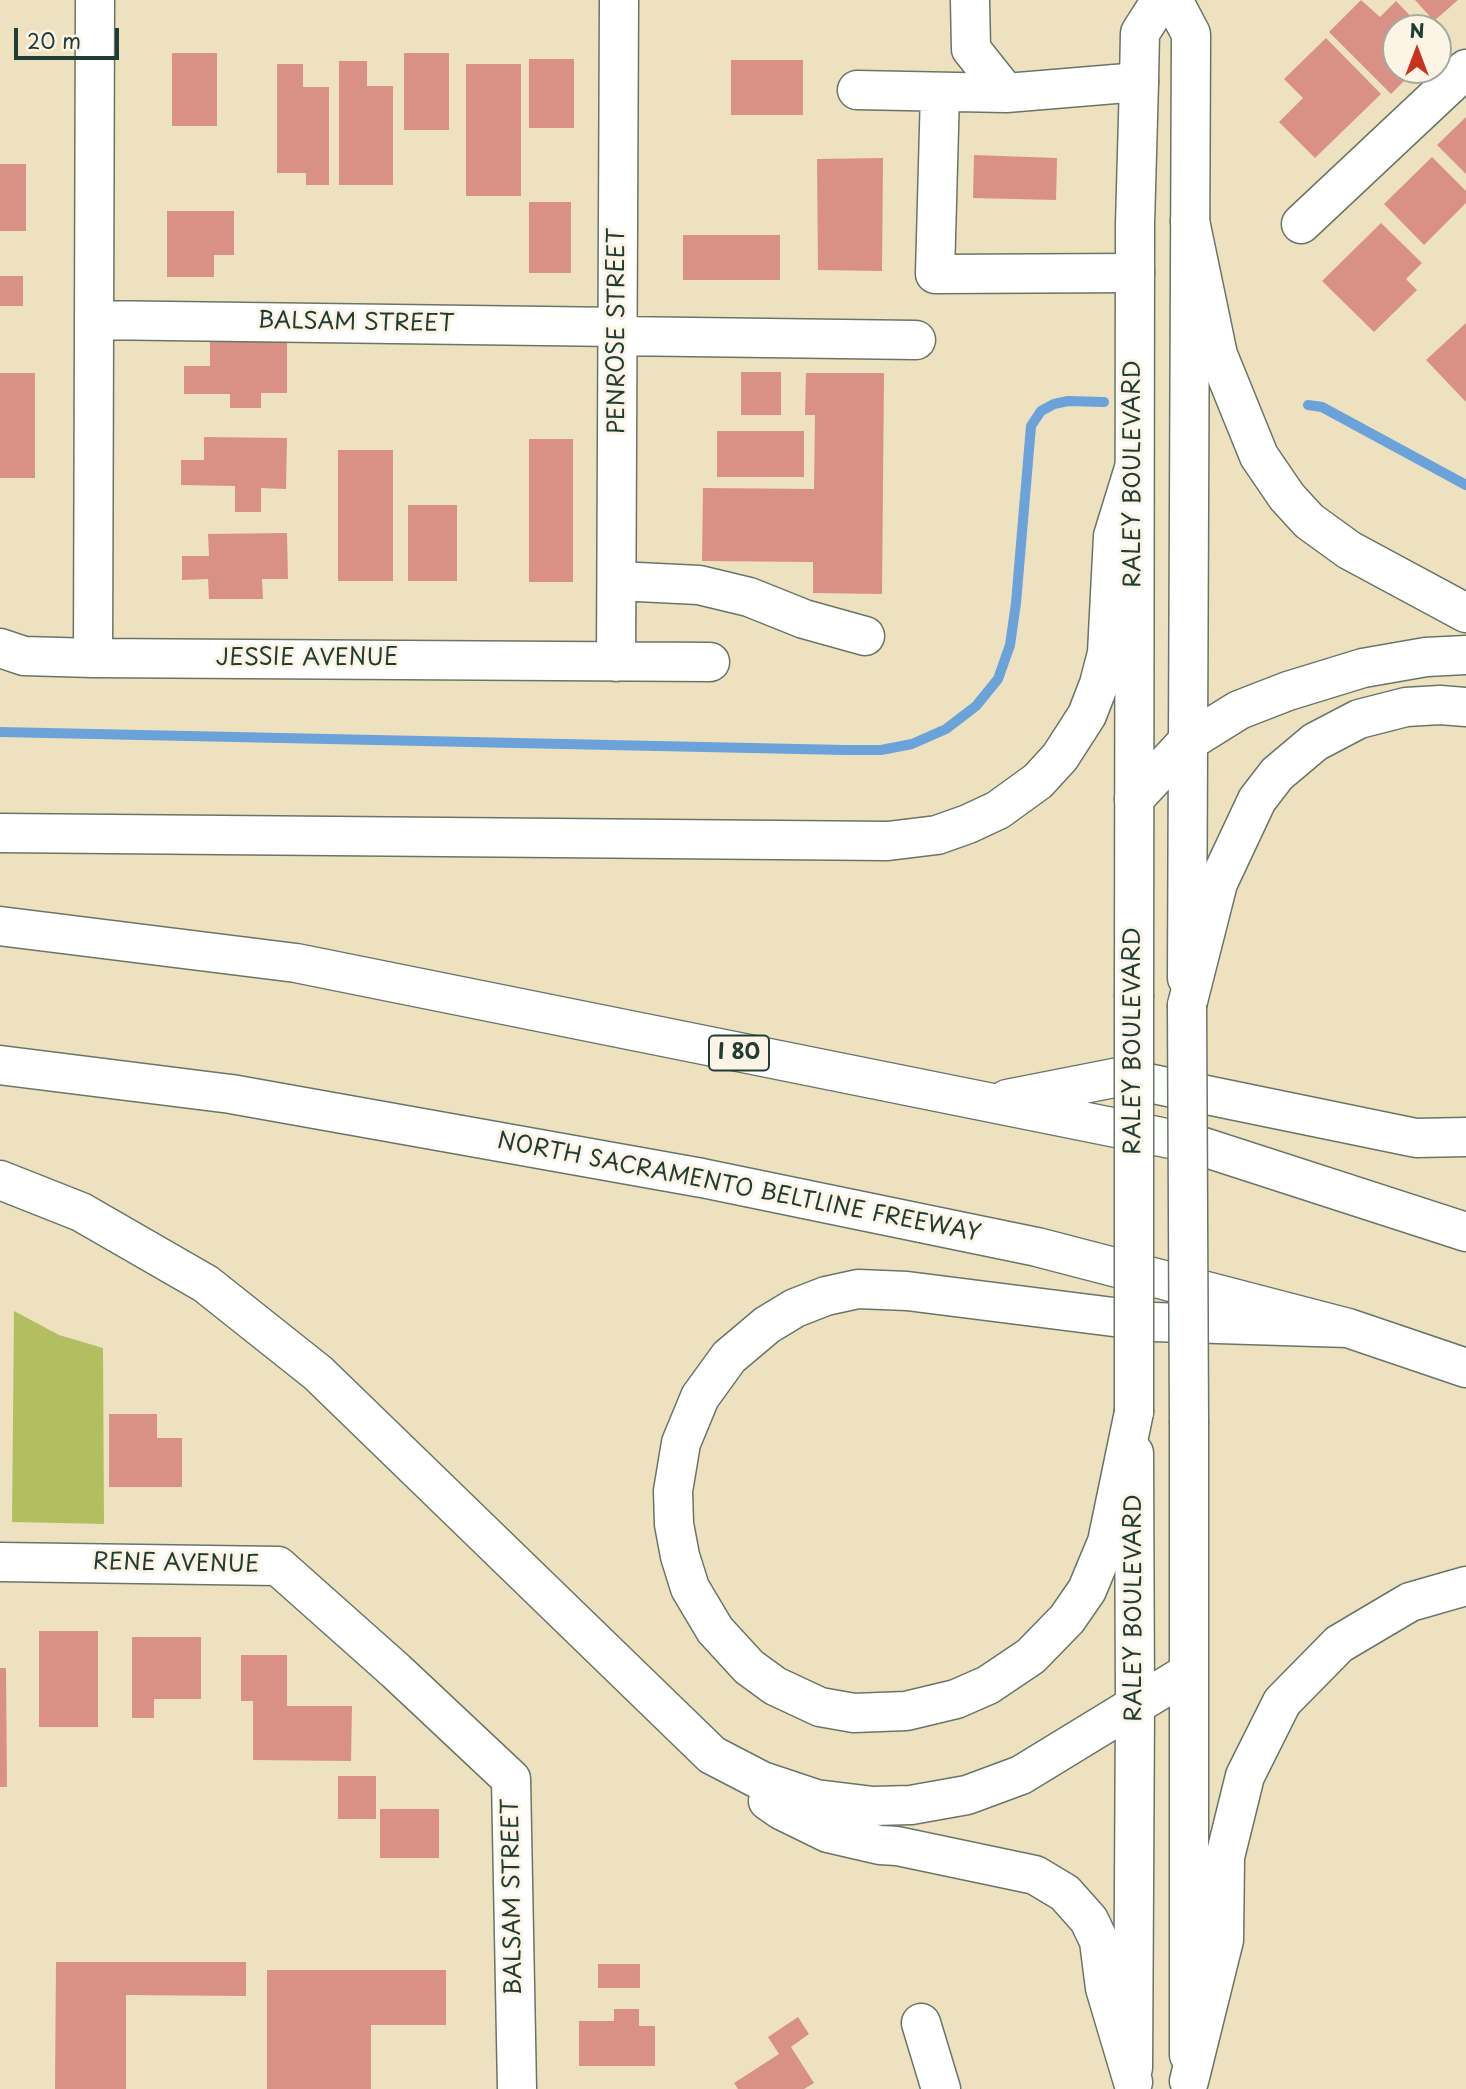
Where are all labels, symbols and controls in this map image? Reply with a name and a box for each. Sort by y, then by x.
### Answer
scale bar [18,14,122,58]
north arrow [1382,14,1452,84]
text: N [1409,16,1425,44]
text: 20 m [27,24,81,56]
street label: PENROSE STREET [604,228,632,434]
street label: BALSAM STREET [257,307,455,339]
street label: RALEY BOULEVARD [1120,360,1148,588]
street label: JESSIE AVENUE [216,645,398,673]
street label: RALEY BOULEVARD [1120,927,1148,1155]
road number: I 80 [709,1036,769,1070]
street label: NORTH SACRAMENTO BELTLINE FREEWAY [495,1128,983,1248]
street label: RALEY BOULEVARD [1121,1494,1149,1722]
street label: RENE AVENUE [92,1549,260,1579]
street label: BALSAM STREET [497,1798,529,1996]

